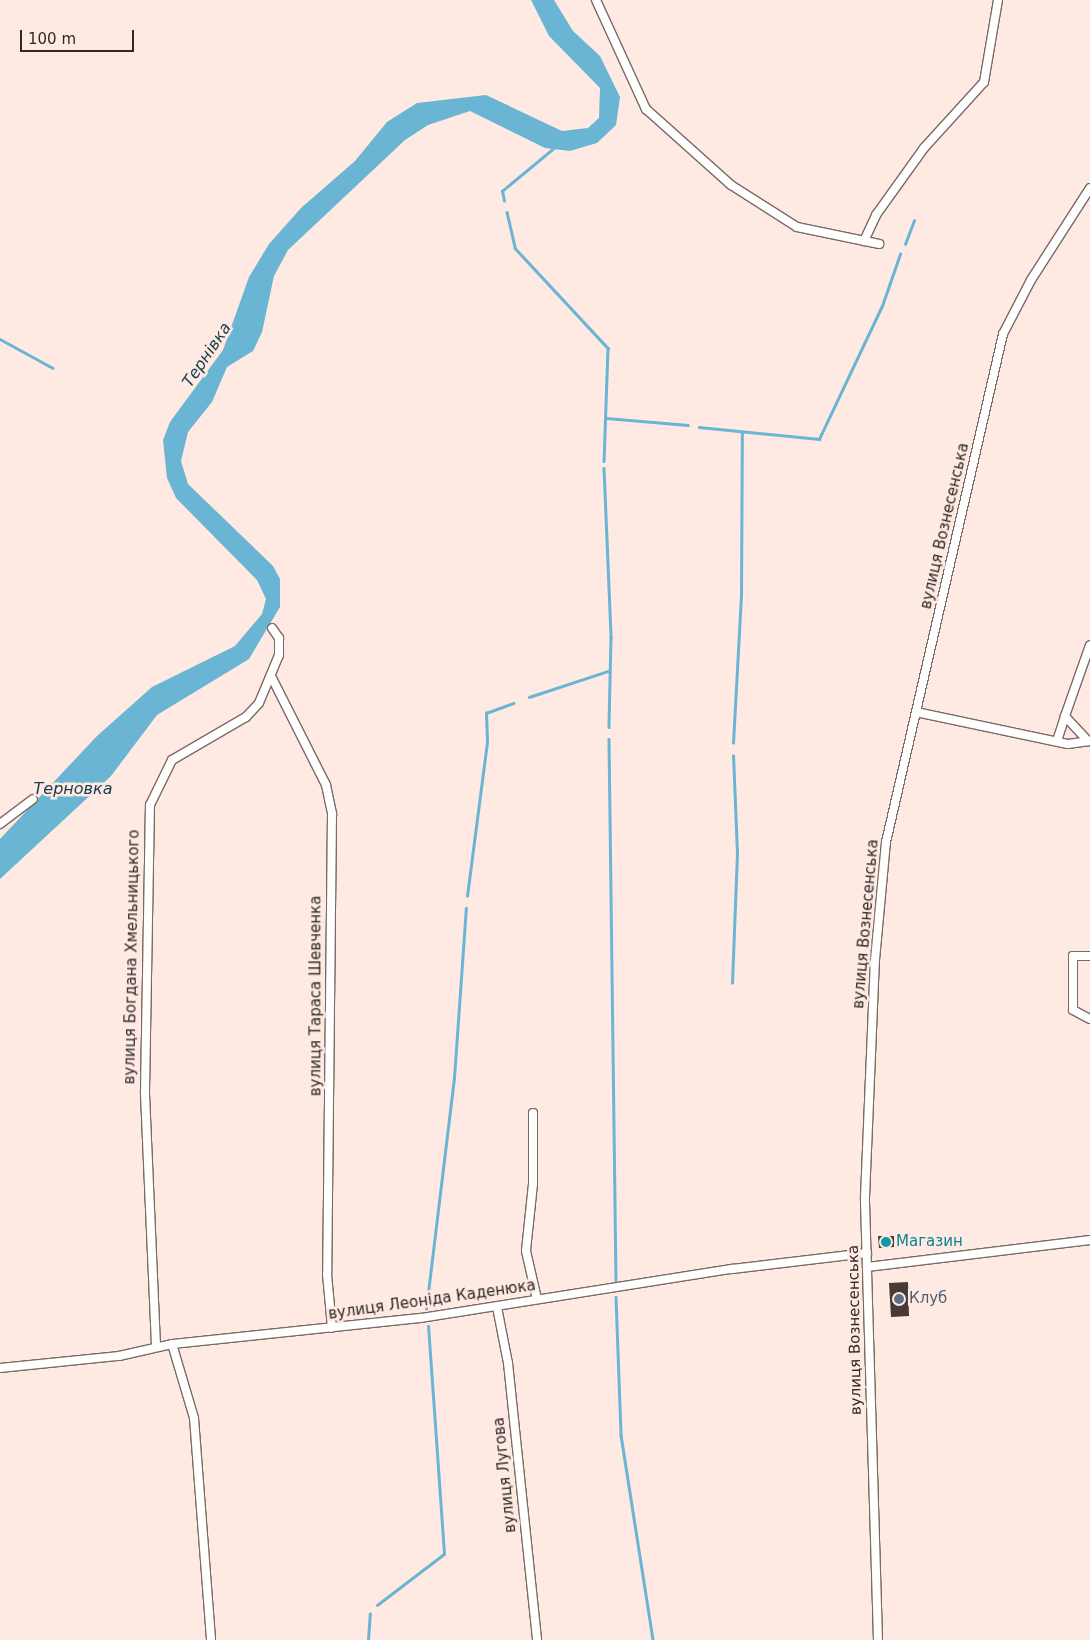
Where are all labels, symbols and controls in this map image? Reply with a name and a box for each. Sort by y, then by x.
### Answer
scale bar [22,20,136,52]
text: 100 m [28,30,76,48]
water label: Тернівка [178,319,236,391]
street label: вулиця Вознесенська [917,441,973,611]
water label: Терновка [34,779,112,799]
street label: вулиця Богдана Хмельницького [121,829,143,1085]
street label: вулиця Вознесенська [850,838,882,1010]
street label: вулиця Тараса Шевченка [307,896,325,1096]
place label: Магазин [896,1233,963,1251]
marker: Магазин [880,1236,892,1248]
street label: вулиця Вознесенська [845,1245,865,1415]
street label: вулиця Леоніда Каденюка [327,1277,537,1323]
place label: Клуб [909,1290,947,1308]
marker: Клуб [893,1293,905,1305]
street label: вулиця Лугова [490,1416,520,1534]

